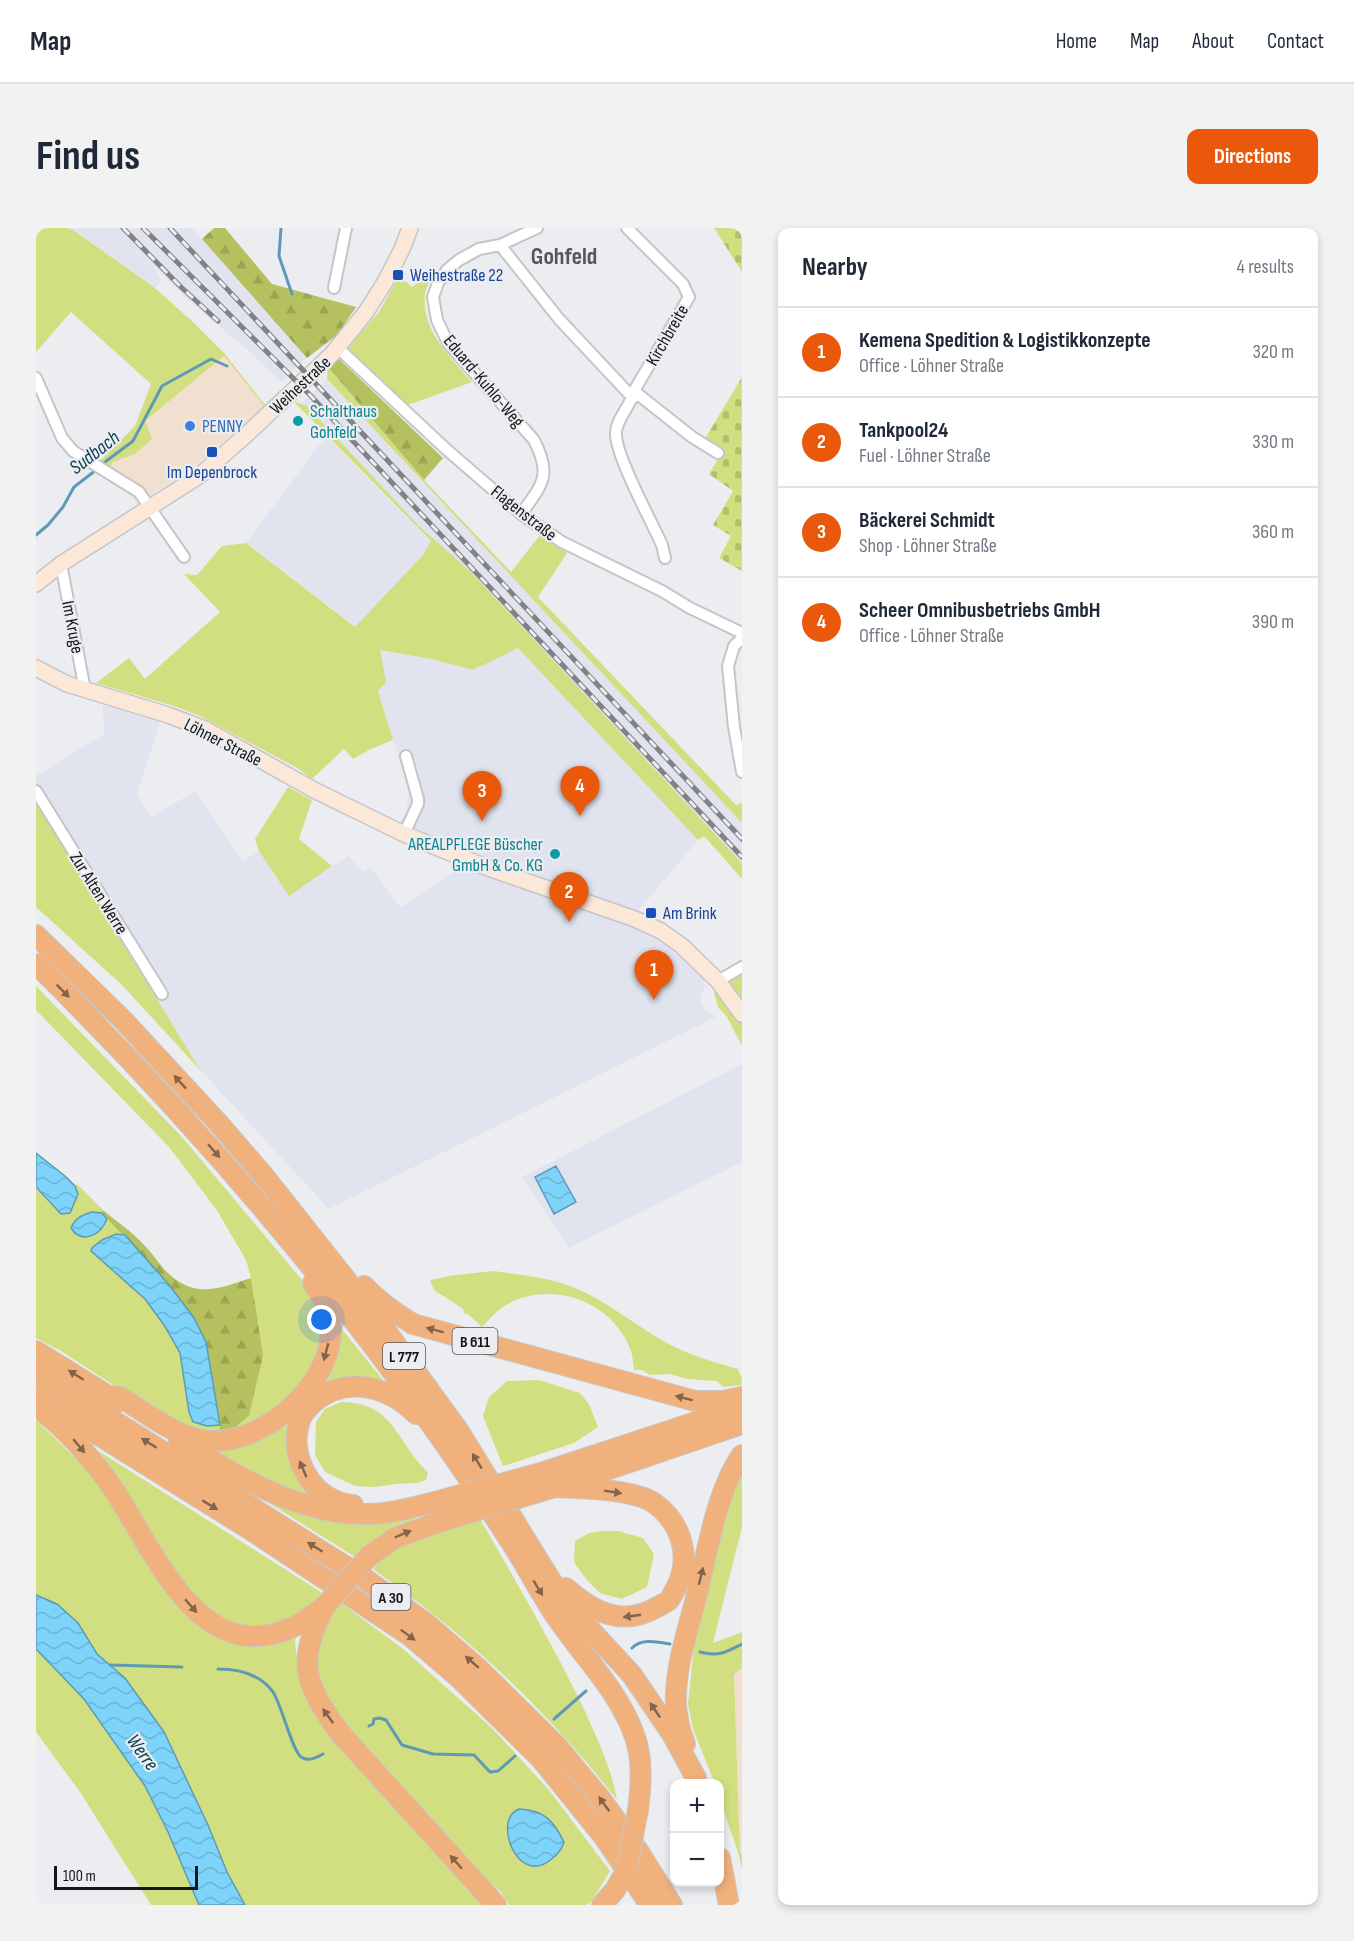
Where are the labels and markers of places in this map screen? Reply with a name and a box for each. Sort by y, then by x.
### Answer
place label: Weihestraße 22 [410,265,503,286]
marker: Weihestraße 22 [391,268,405,282]
place label: Schalthaus Gohfeld [310,401,377,443]
marker: Schalthaus Gohfeld [291,414,305,428]
place label: PENNY [202,416,243,437]
marker: PENNY [183,419,197,433]
marker: Im Depenbrock [205,445,219,459]
place label: Im Depenbrock [167,462,257,483]
pin: 4 [560,766,600,816]
pin: 3 [462,772,502,821]
place label: AREALPFLEGE Büscher GmbH & Co. KG [407,834,543,876]
marker: AREALPFLEGE Büscher GmbH & Co. KG [548,847,562,861]
pin: 2 [550,872,588,922]
place label: Am Brink [662,903,717,924]
marker: Am Brink [644,906,658,920]
pin: 1 [634,950,674,1000]

